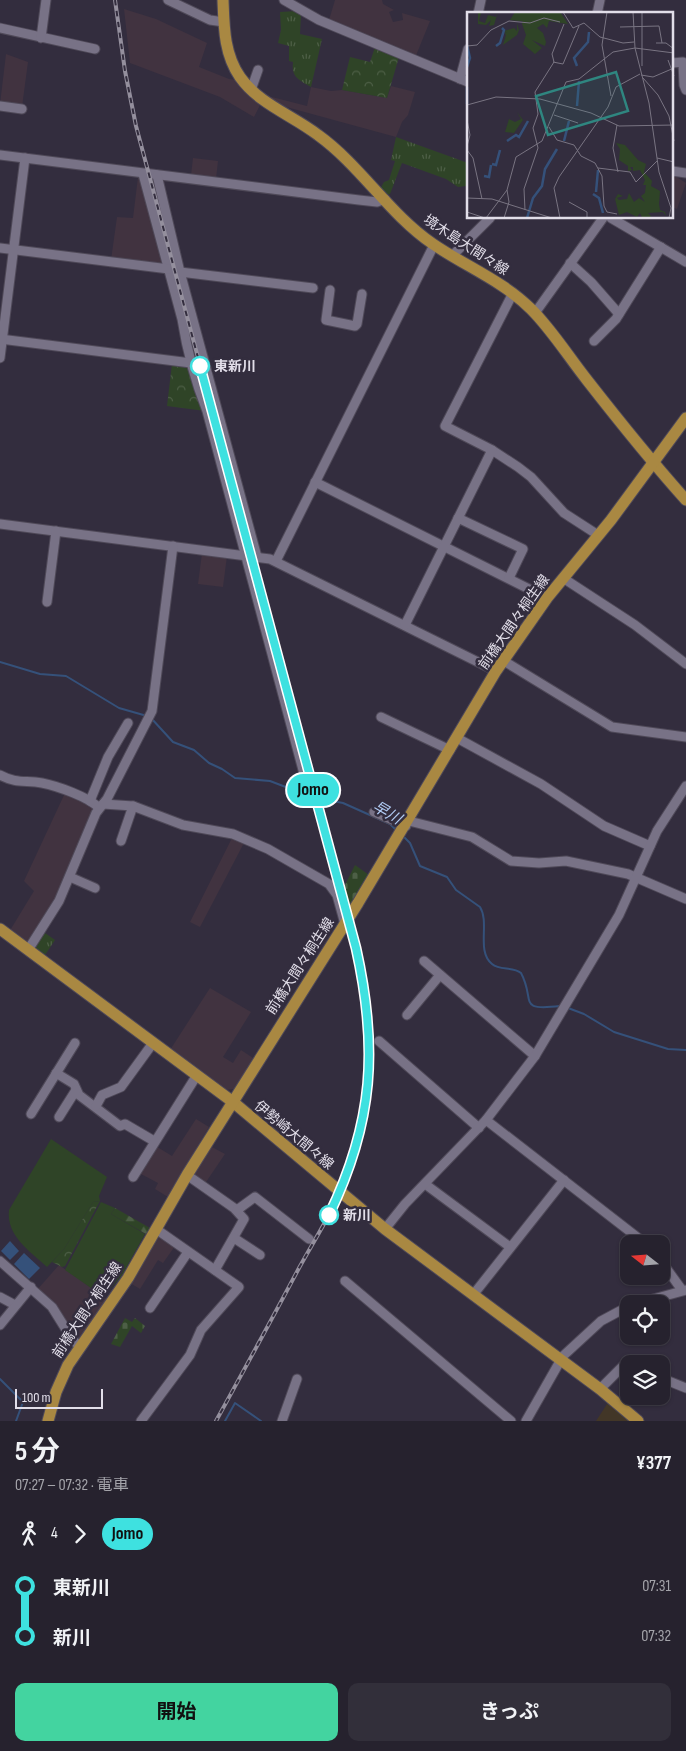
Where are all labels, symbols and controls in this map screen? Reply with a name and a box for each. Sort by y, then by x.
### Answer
inset map [467,12,674,219]
street label: 境木島大間々線 [420,211,512,279]
marker: 東新川 [190,356,210,376]
place label: 東新川 [214,358,256,375]
street label: 前橋大間々桐生線 [475,571,553,673]
line badge: Jomo [278,774,348,806]
text: Jomo [297,779,329,800]
water label: 早川 [369,797,406,830]
street label: 前橋大間々桐生線 [262,914,338,1018]
street label: 伊勢崎大間々線 [251,1097,337,1173]
marker: 新川 [319,1205,339,1225]
place label: 新川 [343,1207,371,1224]
north arrow [620,1235,670,1285]
map controls [620,1235,670,1405]
street label: 前橋大間々桐生線 [49,1259,125,1361]
button: locate [620,1295,670,1345]
button: layers [620,1355,670,1405]
scale bar [15,1386,102,1409]
text: 100 m [22,1389,51,1406]
text: 5 分 [15,1435,60,1468]
text: ¥377 [636,1452,671,1475]
text: 07:27 – 07:32 · 電車 [15,1476,128,1495]
icon: walk [15,1520,43,1548]
icon: forward [66,1520,94,1548]
text: Jomo [112,1523,143,1544]
text: 4 [51,1524,58,1543]
text: 東新川 [53,1577,110,1600]
text: 07:31 [642,1577,671,1596]
text: 新川 [53,1627,91,1650]
text: 07:32 [641,1627,671,1646]
button: 開始 [15,1683,338,1741]
button: きっぷ [348,1683,671,1741]

